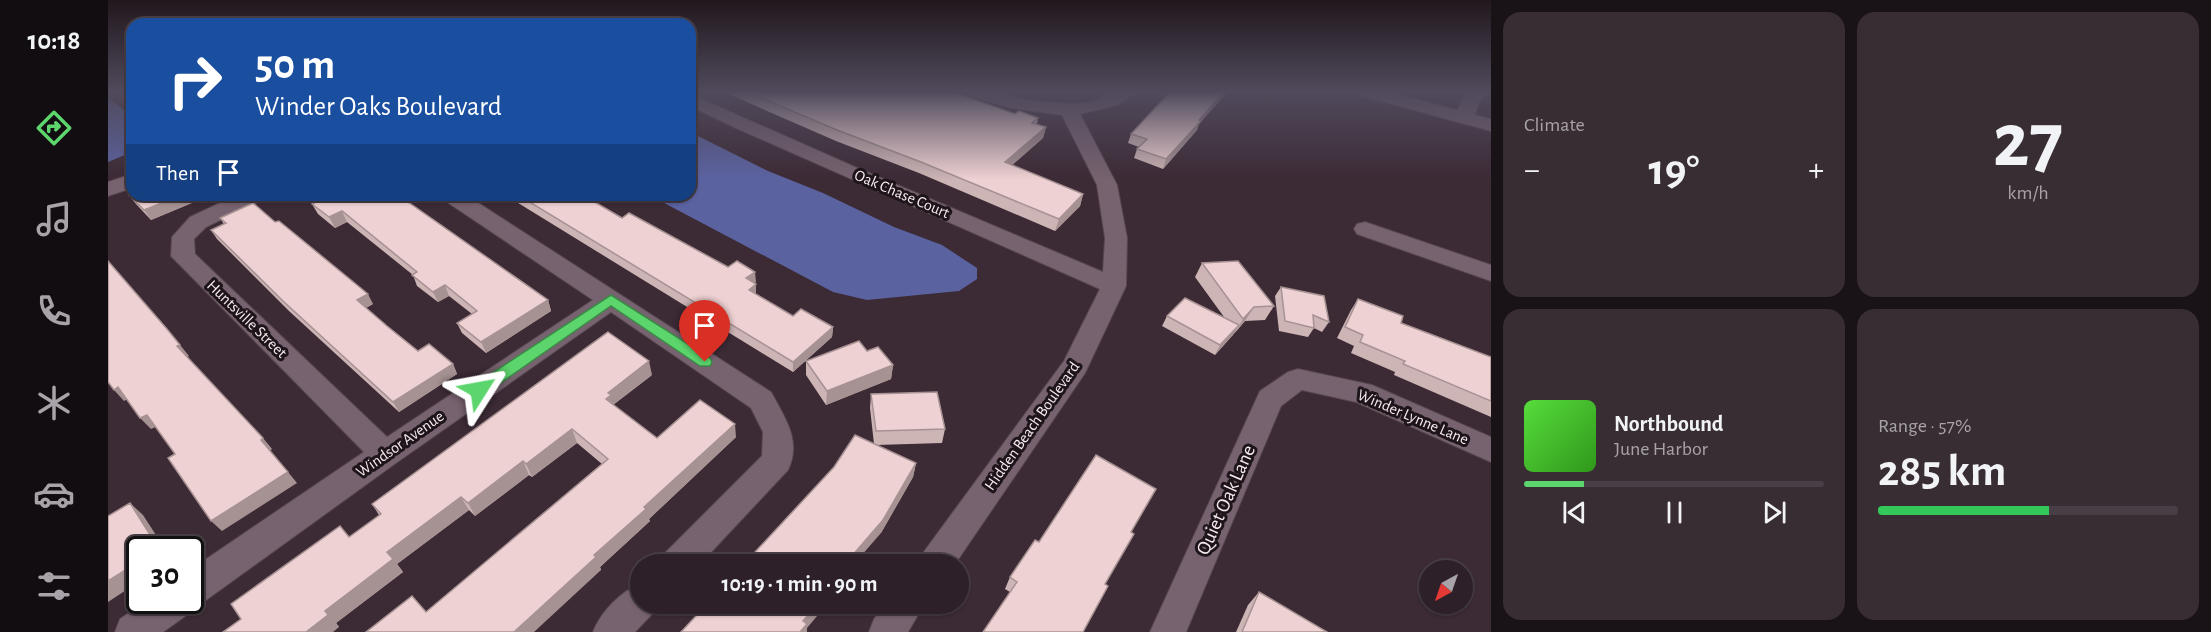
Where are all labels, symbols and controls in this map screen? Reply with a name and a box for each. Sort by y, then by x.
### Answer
text: 10:18 [27,27,81,54]
icon: right [156,42,234,120]
text: 50 m [255,44,335,86]
text: Winder Oaks Boulevard [255,93,502,120]
text: 27 [1993,103,2063,181]
icon: directions [33,107,75,149]
text: Climate [1524,115,1585,135]
text: 19° [1648,148,1700,193]
text: − [1524,154,1540,187]
text: + [1808,154,1824,187]
icon: arrive [212,156,245,189]
text: Then [156,162,200,184]
street label: Oak Chase Court [852,167,952,221]
text: km/h [2007,183,2049,203]
icon: music [33,198,75,240]
street label: Huntsville Street [204,277,290,361]
icon: phone [33,290,75,332]
pin [679,300,730,362]
icon: arrive [688,309,721,342]
position arrow [447,358,511,422]
street label: Hidden Beach Boulevard [982,359,1082,493]
icon: climate [33,382,75,424]
street label: Winder Lynne Lane [1355,386,1471,449]
street label: Windsor Avenue [353,408,447,480]
text: Northbound [1614,413,1723,435]
text: Range · 57% [1878,416,1971,436]
text: June Harbor [1614,439,1708,459]
street label: Quiet Oak Lane [1193,442,1259,558]
text: 285 km [1878,449,2006,494]
icon: car [33,473,75,515]
icon: previous [1558,496,1591,529]
icon: pause [1658,496,1691,529]
icon: next [1758,496,1791,529]
speed limit sign: 30 [126,536,204,614]
north arrow [1419,560,1473,614]
map controls [1419,560,1473,614]
icon: filters [33,565,75,607]
text: 10:19 · 1 min · 90 m [722,573,877,595]

